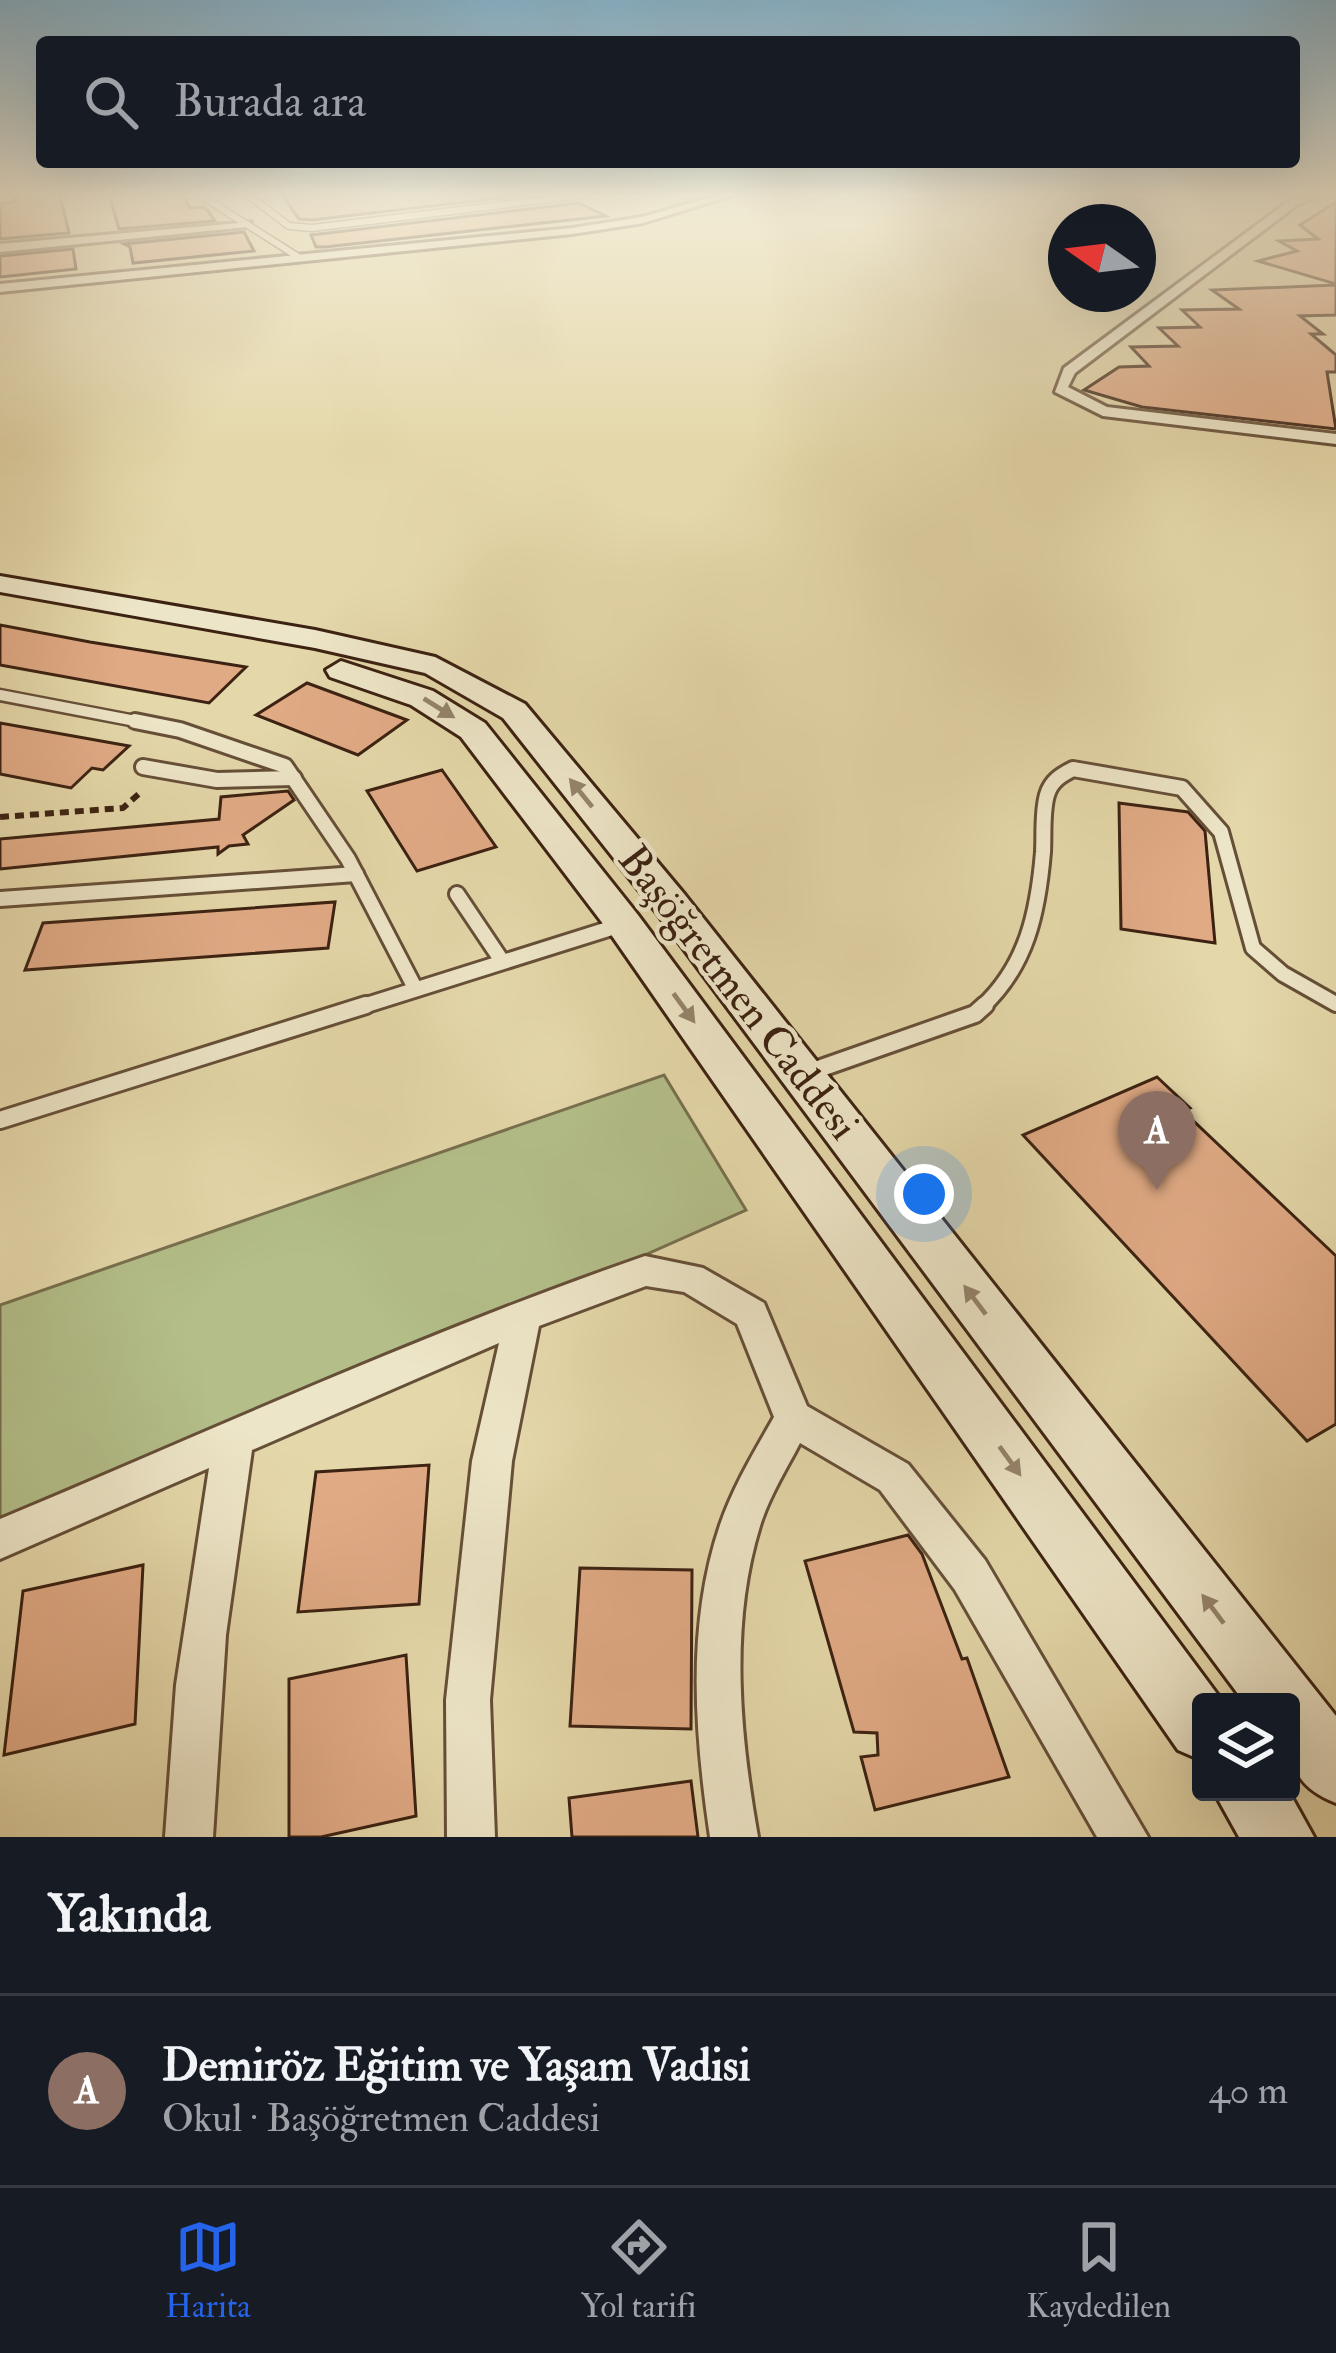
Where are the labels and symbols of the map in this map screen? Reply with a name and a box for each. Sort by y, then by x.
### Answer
north arrow [1048,204,1156,312]
one-way arrow [422,697,456,718]
one-way arrow [569,778,594,809]
street label: Başöğretmen Caddesi [607,835,869,1151]
one-way arrow [672,992,696,1024]
pin: A [1118,1091,1196,1190]
your location [894,1164,954,1224]
one-way arrow [964,1284,988,1315]
one-way arrow [998,1445,1021,1477]
one-way arrow [1201,1593,1225,1625]

